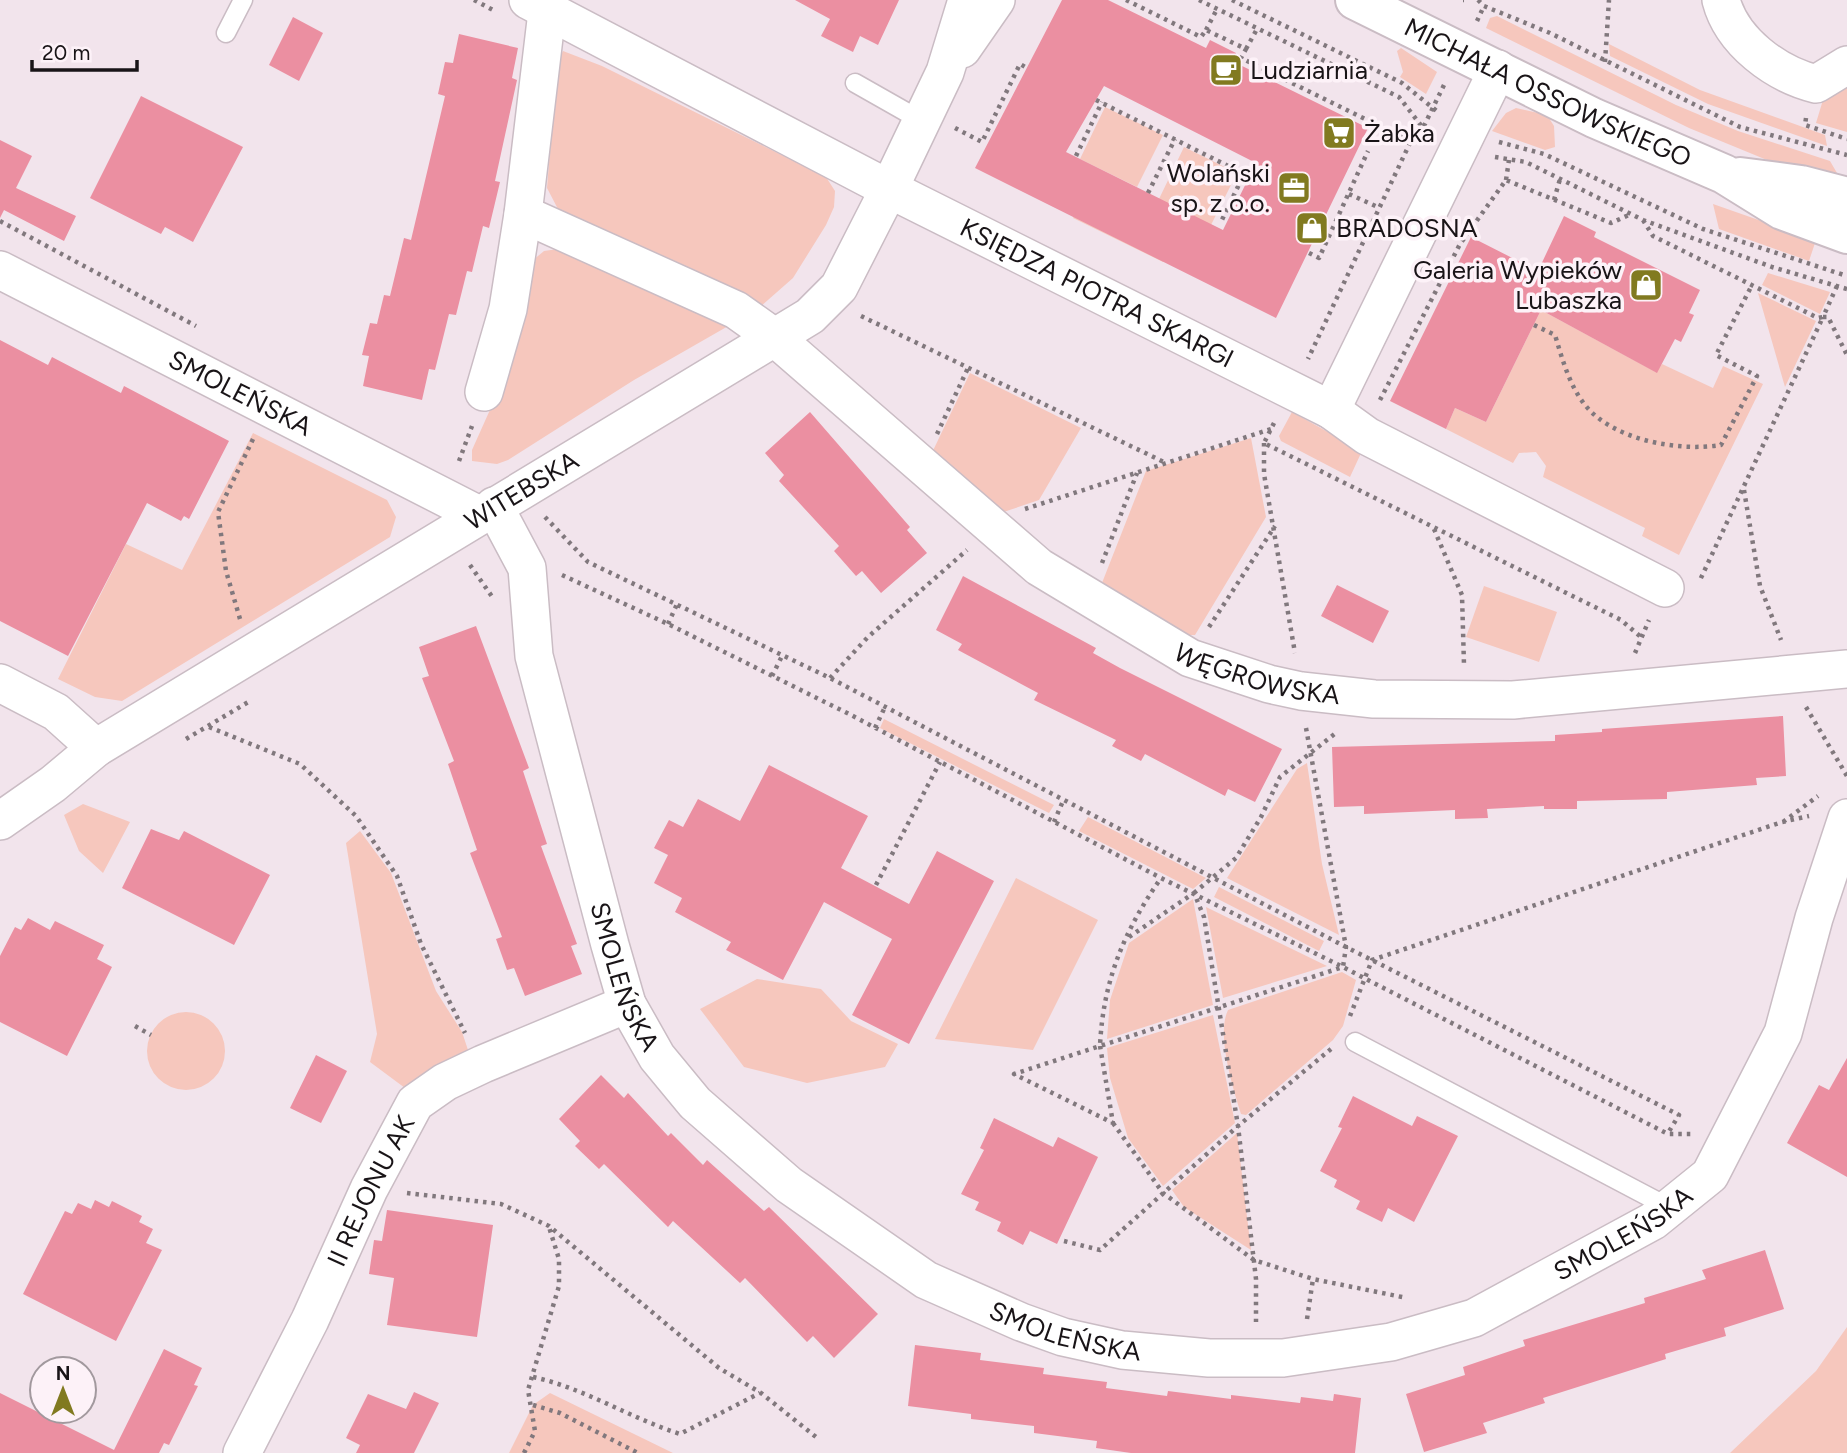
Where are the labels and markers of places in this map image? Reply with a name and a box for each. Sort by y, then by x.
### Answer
cafe icon: Ludziarnia [1207,51,1245,89]
place label: Ludziarnia [1250,54,1368,86]
supermarket icon: Żabka [1320,114,1358,152]
place label: Żabka [1364,117,1435,149]
place label: Wolański sp. z o.o. [1167,157,1270,219]
office icon: Wolański sp. z o.o. [1275,169,1313,207]
shop icon: BRADOSNA [1293,209,1331,247]
place label: BRADOSNA [1336,212,1478,244]
place label: Galeria Wypieków Lubaszka [1413,254,1623,316]
shop icon: Galeria Wypieków Lubaszka [1627,266,1665,304]

